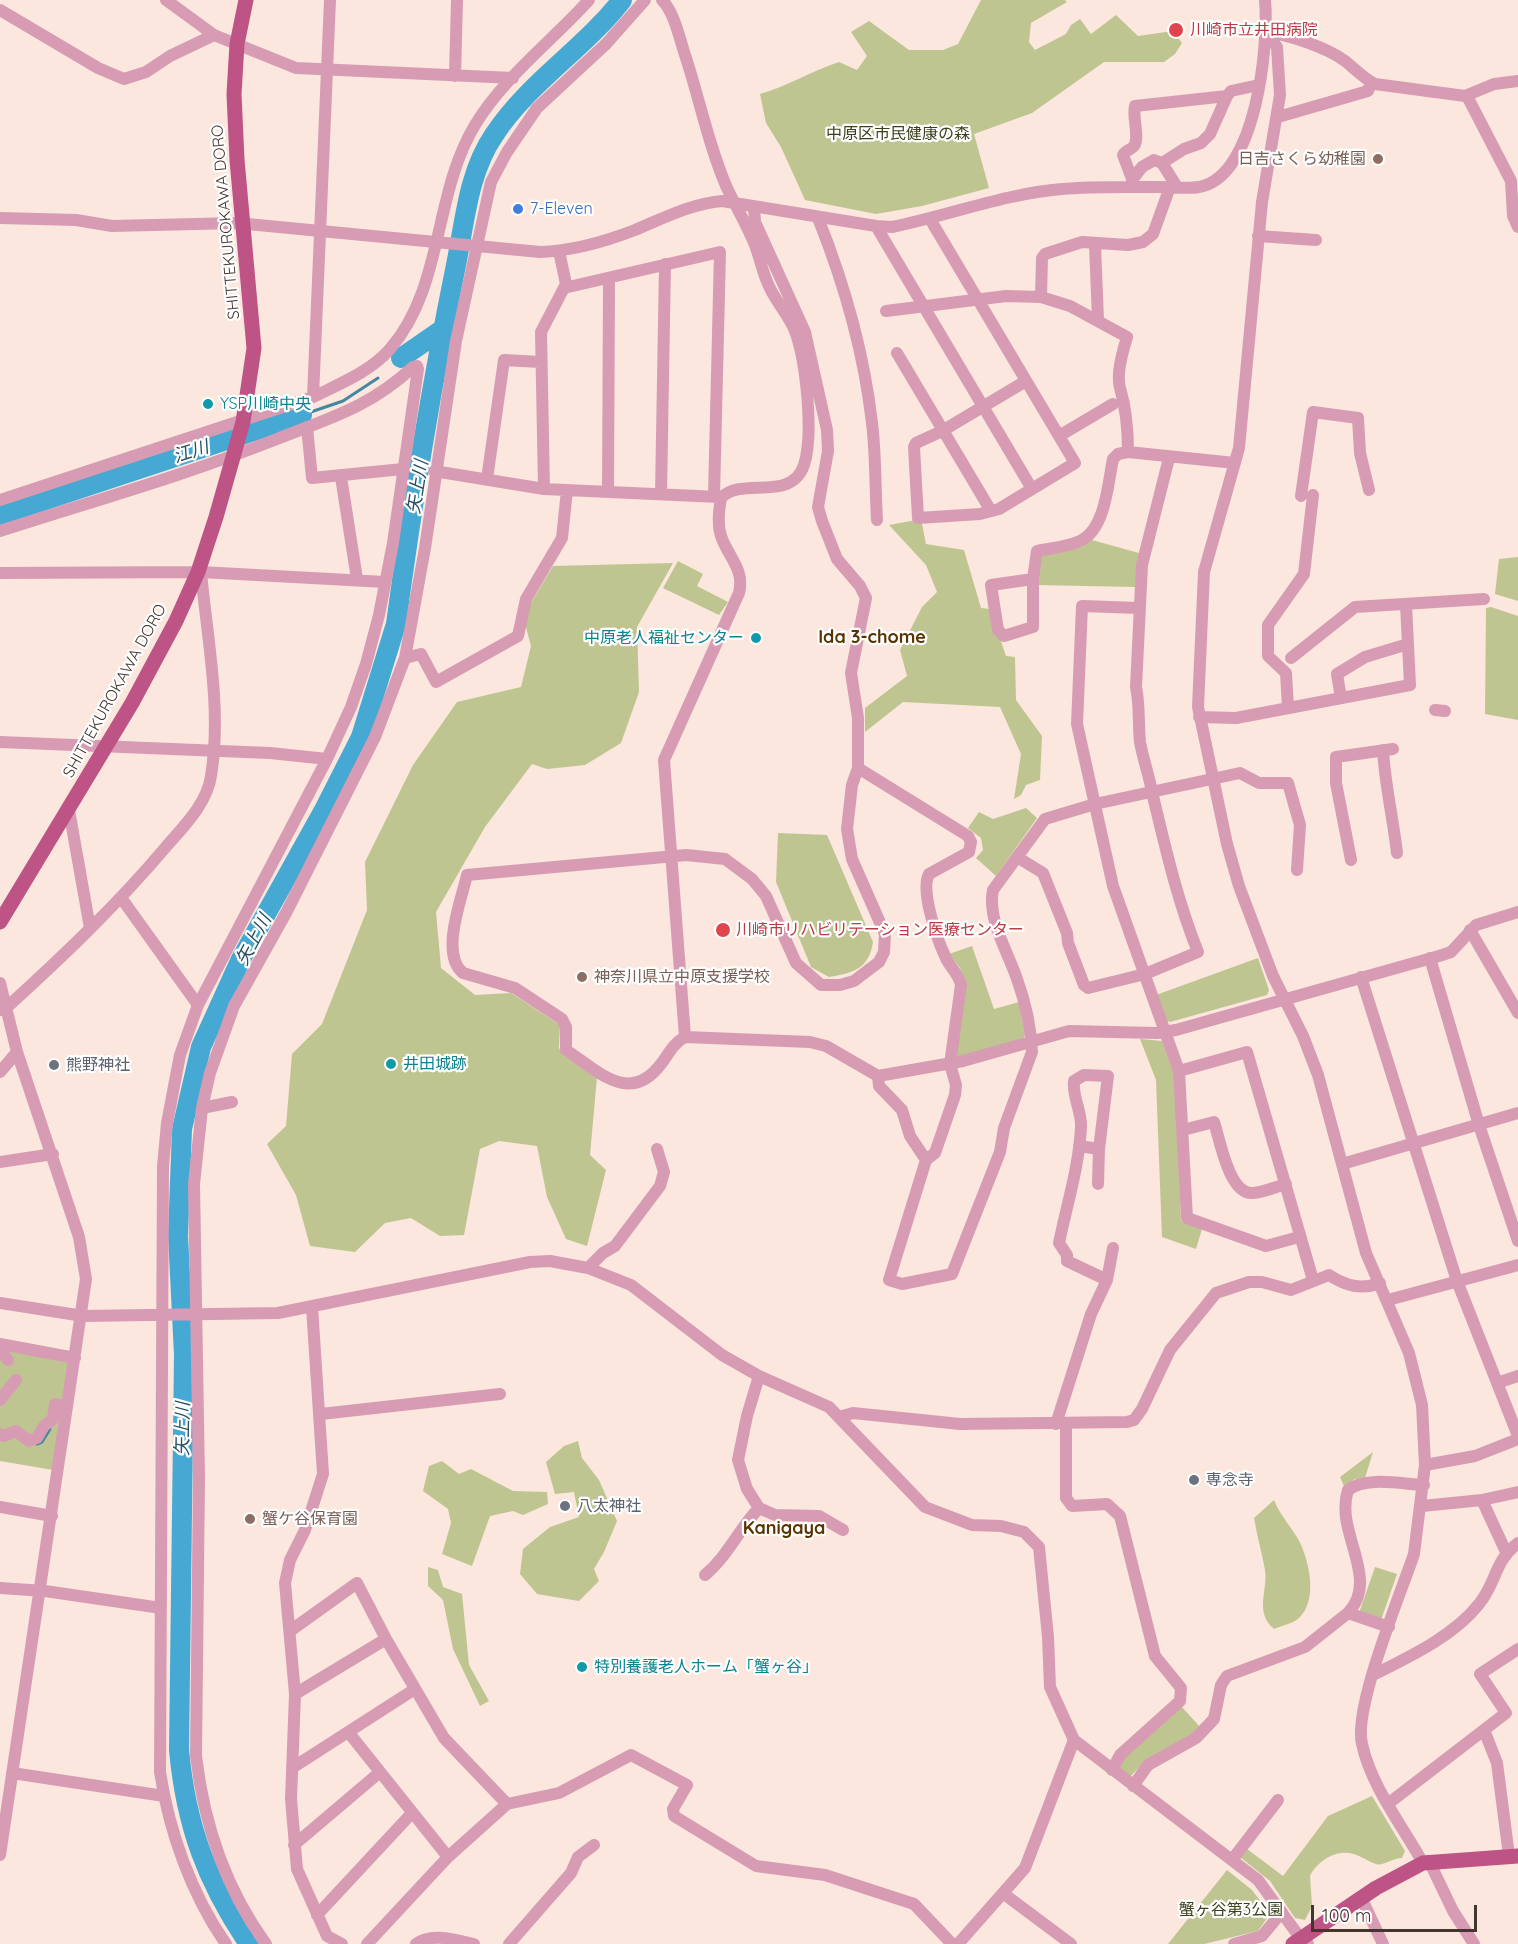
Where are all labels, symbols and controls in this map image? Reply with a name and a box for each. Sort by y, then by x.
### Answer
place label: 川崎市立井田病院 [1190,20,1318,40]
marker: 川崎市立井田病院 [1167,21,1185,39]
street label: SHITTEKUROKAWA DORO [208,124,244,320]
park label: 中原区市民健康の森 [826,124,970,144]
place label: 日吉さくら幼稚園 [1238,149,1366,169]
marker: 日吉さくら幼稚園 [1371,152,1385,166]
place label: 7-Eleven [530,199,593,219]
marker: 7-Eleven [511,202,525,216]
place label: YSP川崎中央 [220,394,311,414]
marker: YSP川崎中央 [201,397,215,411]
water label: 江川 [171,436,211,468]
water label: 矢上川 [403,459,433,515]
street label: SHITTEKUROKAWA DORO [59,601,171,781]
district label: Ida 3-chome [818,627,926,649]
place label: 中原老人福祉センター [584,628,744,648]
marker: 中原老人福祉センター [749,631,763,645]
water label: 矢上川 [232,911,276,969]
place label: 川崎市リハビリテーション医療センター [736,920,1024,940]
marker: 川崎市リハビリテーション医療センター [714,921,732,939]
place label: 神奈川県立中原支援学校 [594,967,770,987]
marker: 神奈川県立中原支援学校 [575,970,589,984]
place label: 井田城跡 [403,1054,467,1074]
place label: 熊野神社 [66,1055,130,1075]
marker: 井田城跡 [384,1057,398,1071]
marker: 熊野神社 [47,1058,61,1072]
water label: 矢上川 [172,1402,194,1456]
place label: 専念寺 [1206,1470,1254,1490]
marker: 専念寺 [1187,1473,1201,1487]
place label: 八太神社 [577,1496,641,1516]
marker: 八太神社 [558,1499,572,1513]
place label: 蟹ケ谷保育園 [262,1509,358,1529]
marker: 蟹ケ谷保育園 [243,1512,257,1526]
district label: Kanigaya [743,1518,825,1540]
place label: 特別養護老人ホーム「蟹ヶ谷」 [594,1657,818,1677]
marker: 特別養護老人ホーム「蟹ヶ谷」 [575,1660,589,1674]
scale bar [1314,1893,1480,1931]
park label: 蟹ヶ谷第3公園 [1179,1900,1283,1920]
text: 100 m [1322,1904,1371,1927]

